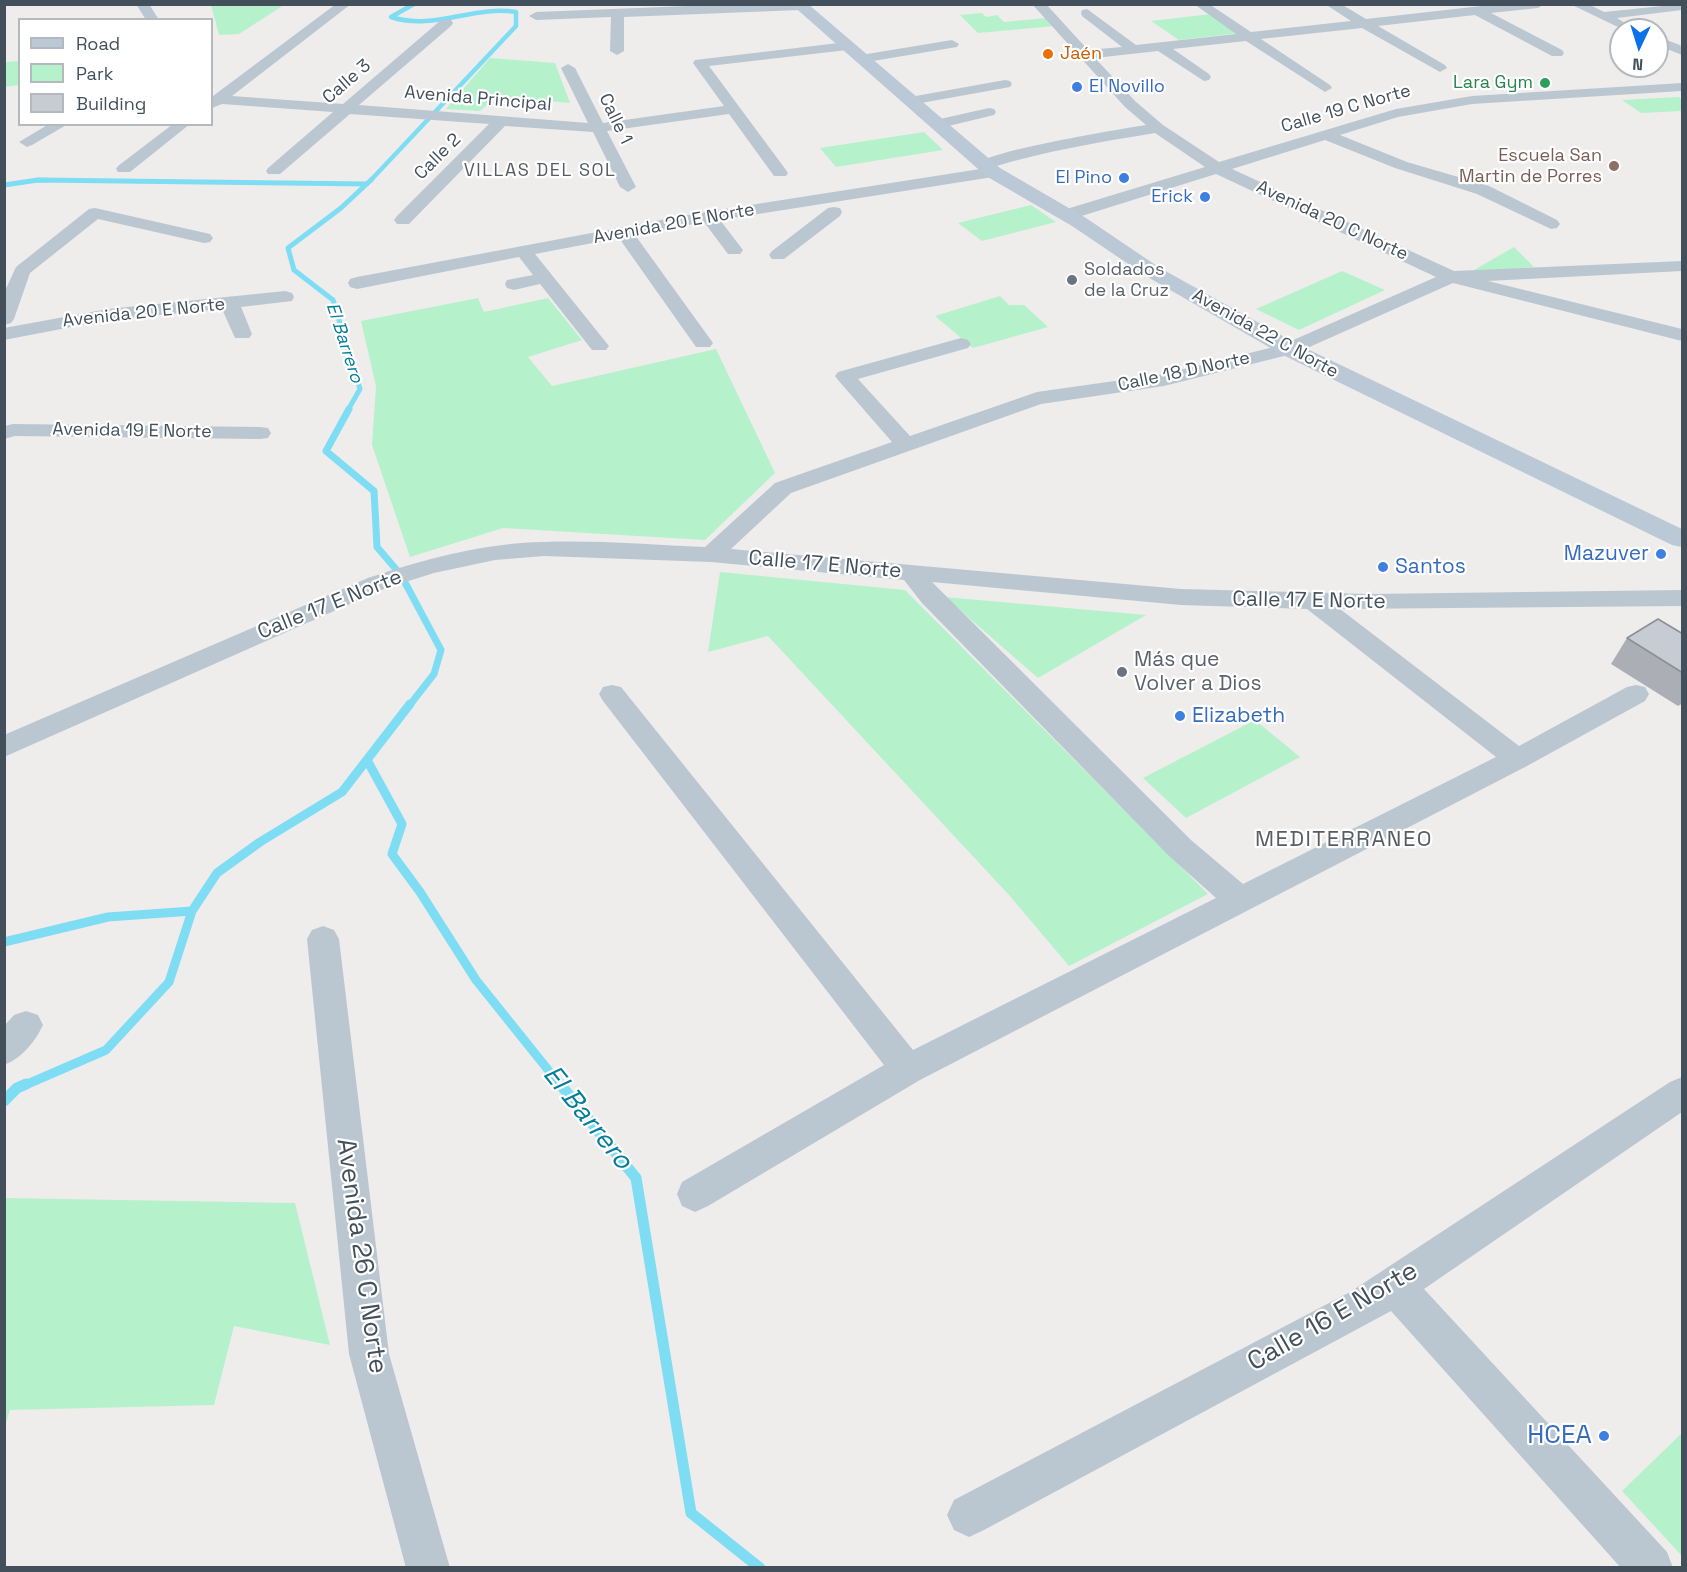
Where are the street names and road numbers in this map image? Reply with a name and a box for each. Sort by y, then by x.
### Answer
street label: Calle 3 [318,55,376,109]
street label: Calle 19 C Norte [1279,80,1413,138]
street label: Avenida Principal [404,82,552,116]
street label: Calle 1 [594,90,636,148]
street label: Calle 2 [410,129,466,185]
street label: Avenida 20 C Norte [1253,176,1411,266]
street label: Avenida 20 E Norte [592,199,756,249]
street label: Avenida 22 C Norte [1188,285,1342,383]
street label: Avenida 20 E Norte [62,294,226,332]
street label: Calle 18 D Norte [1116,347,1252,397]
street label: Avenida 19 E Norte [52,419,212,443]
street label: Calle 17 E Norte [747,546,903,584]
street label: Calle 17 E Norte [254,565,406,645]
street label: Calle 17 E Norte [1232,587,1386,615]
street label: Avenida 26 C Norte [329,1136,393,1376]
street label: Calle 16 E Norte [1242,1256,1424,1378]

